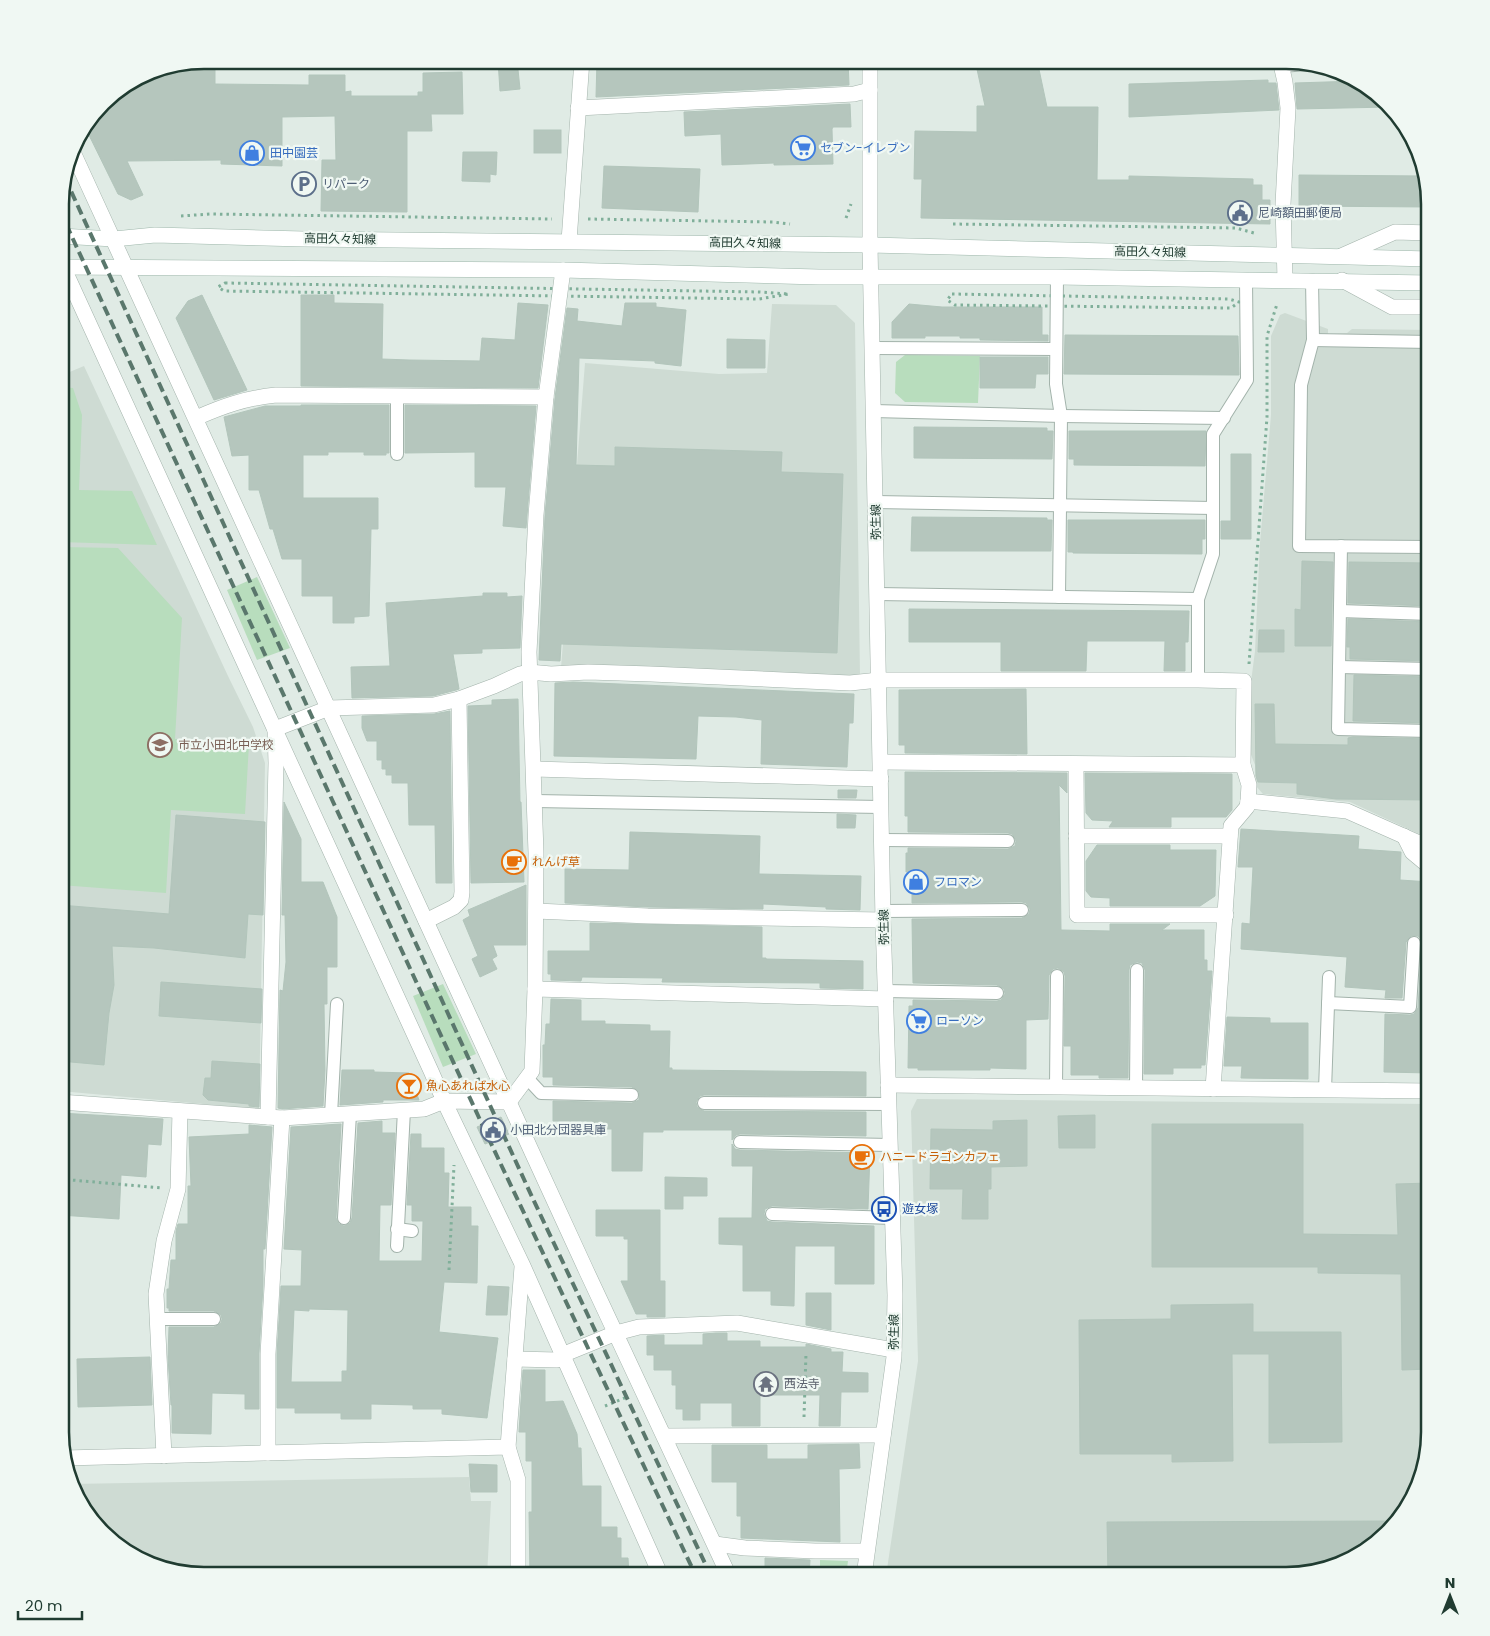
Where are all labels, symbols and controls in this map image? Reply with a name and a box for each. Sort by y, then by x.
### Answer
supermarket icon: セブン-イレブン [790,135,816,161]
place label: セブン-イレブン [820,139,911,156]
shop icon: 田中園芸 [239,140,265,166]
place label: 田中園芸 [270,144,318,161]
parking icon: リパーク [291,171,317,197]
place label: リパーク [322,175,370,192]
public building icon: 尼崎額田郵便局 [1227,200,1253,226]
place label: 尼崎額田郵便局 [1258,204,1342,221]
street label: 高田久々知線 [304,229,376,248]
street label: 高田久々知線 [709,233,781,252]
street label: 高田久々知線 [1114,242,1186,261]
street label: 弥生線 [867,504,884,540]
school or university icon: 市立小田北中学校 [147,732,173,758]
place label: 市立小田北中学校 [178,736,274,753]
cafe icon: れんげ草 [501,849,527,875]
place label: れんげ草 [532,853,580,870]
shop icon: フロマン [903,869,929,895]
place label: フロマン [934,873,982,890]
street label: 弥生線 [875,909,892,945]
supermarket icon: ローソン [906,1008,932,1034]
place label: ローソン [936,1012,984,1029]
bar icon: 魚心あれば水心 [396,1073,422,1099]
place label: 魚心あれば水心 [426,1077,510,1094]
public building icon: 小田北分団器具庫 [480,1117,506,1143]
place label: 小田北分団器具庫 [510,1121,606,1138]
cafe icon: ハニードラゴンカフェ [849,1144,875,1170]
place label: ハニードラゴンカフェ [880,1148,1000,1165]
bus stop icon: 遊女塚 [871,1196,897,1222]
place label: 遊女塚 [902,1200,938,1217]
street label: 弥生線 [885,1314,902,1350]
temple icon: 西法寺 [753,1371,779,1397]
place label: 西法寺 [784,1375,820,1392]
north arrow [1425,1571,1475,1621]
text: N [1445,1573,1455,1593]
scale bar [18,1588,81,1620]
text: 20 m [25,1595,63,1616]

